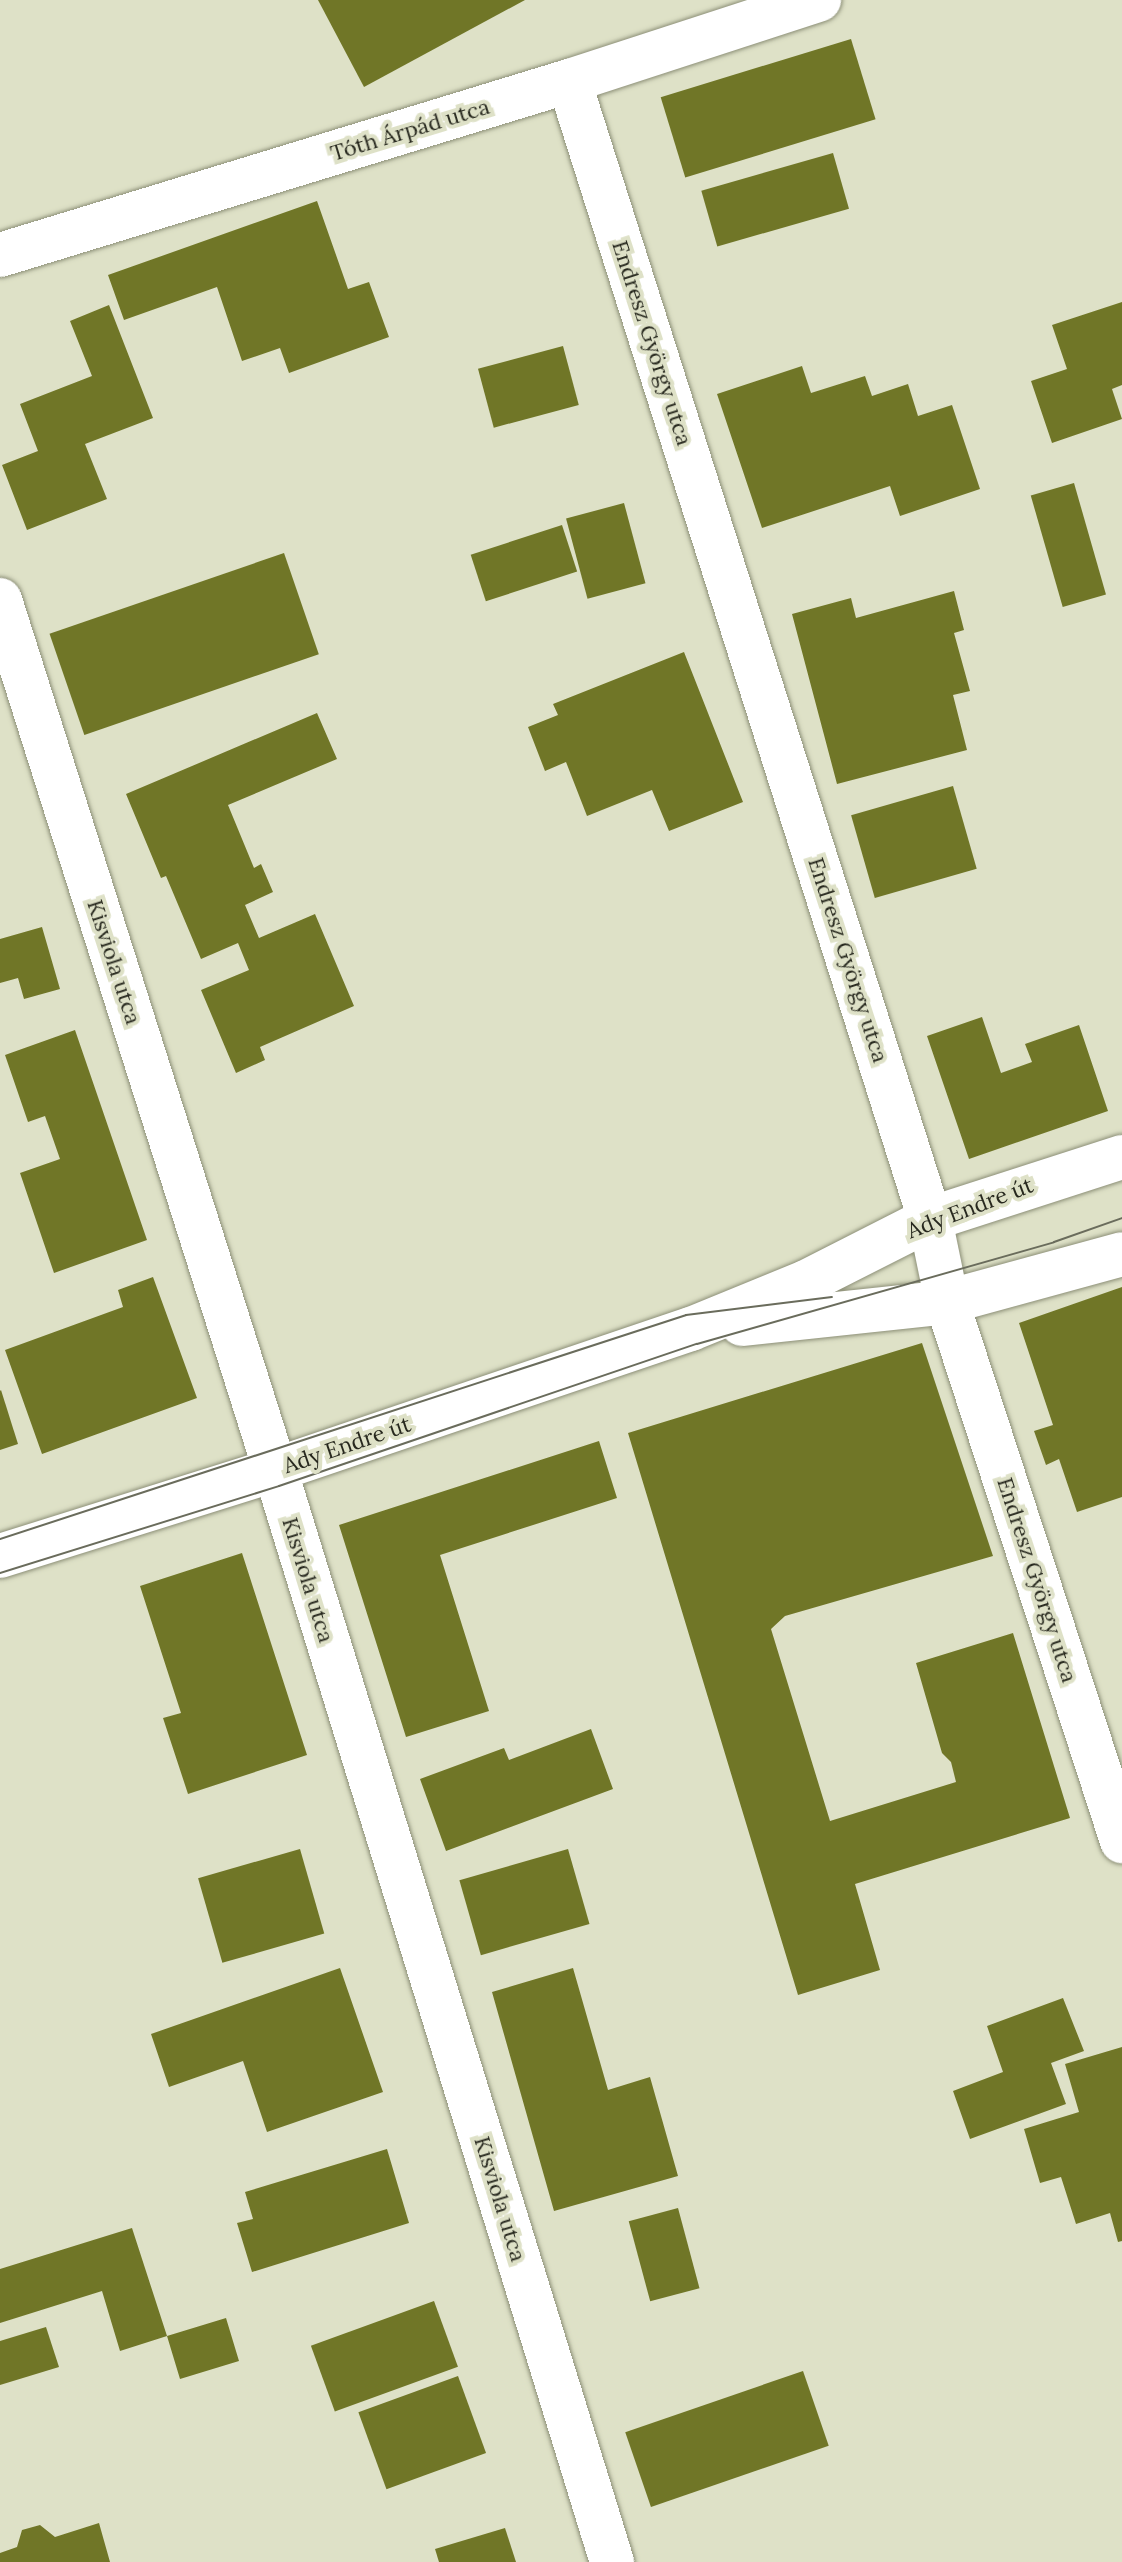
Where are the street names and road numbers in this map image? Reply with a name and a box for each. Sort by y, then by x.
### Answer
street label: Tóth Árpád utca [327,93,493,167]
street label: Endresz György utca [606,237,698,449]
street label: Endresz György utca [802,854,894,1066]
street label: Kisviola utca [81,896,147,1028]
street label: Ady Endre út [903,1172,1037,1244]
street label: Ady Endre út [280,1411,414,1479]
street label: Endresz György utca [991,1474,1083,1686]
street label: Kisviola utca [276,1514,340,1646]
street label: Kisviola utca [468,2133,532,2265]

